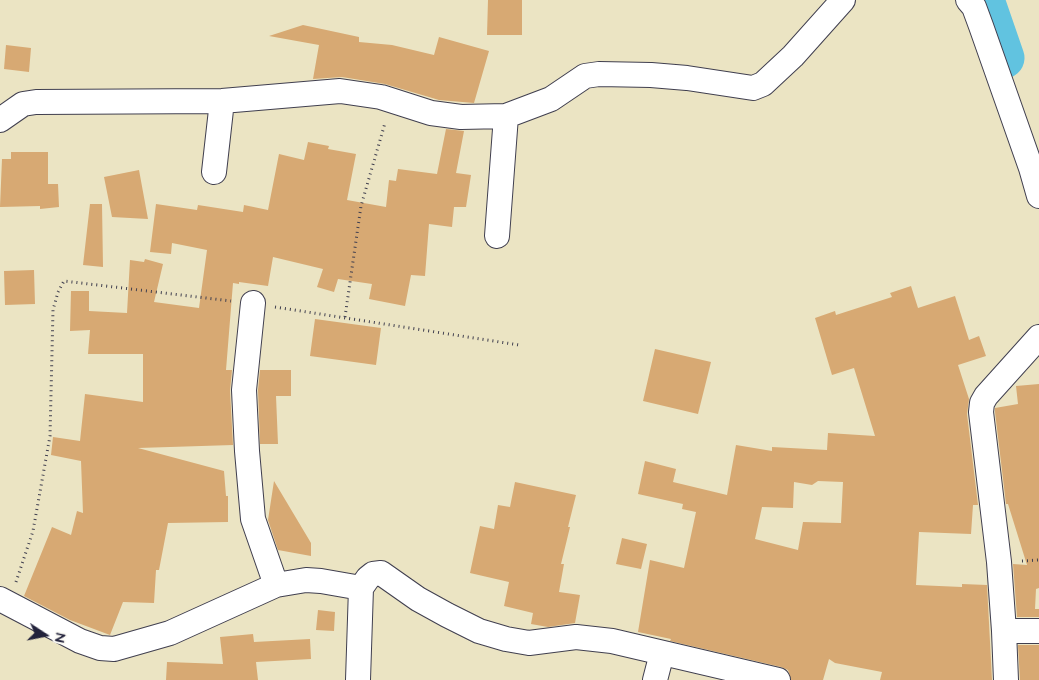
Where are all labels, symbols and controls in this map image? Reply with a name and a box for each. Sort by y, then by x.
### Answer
north arrow [20,610,70,660]
text: N [49,632,70,644]

